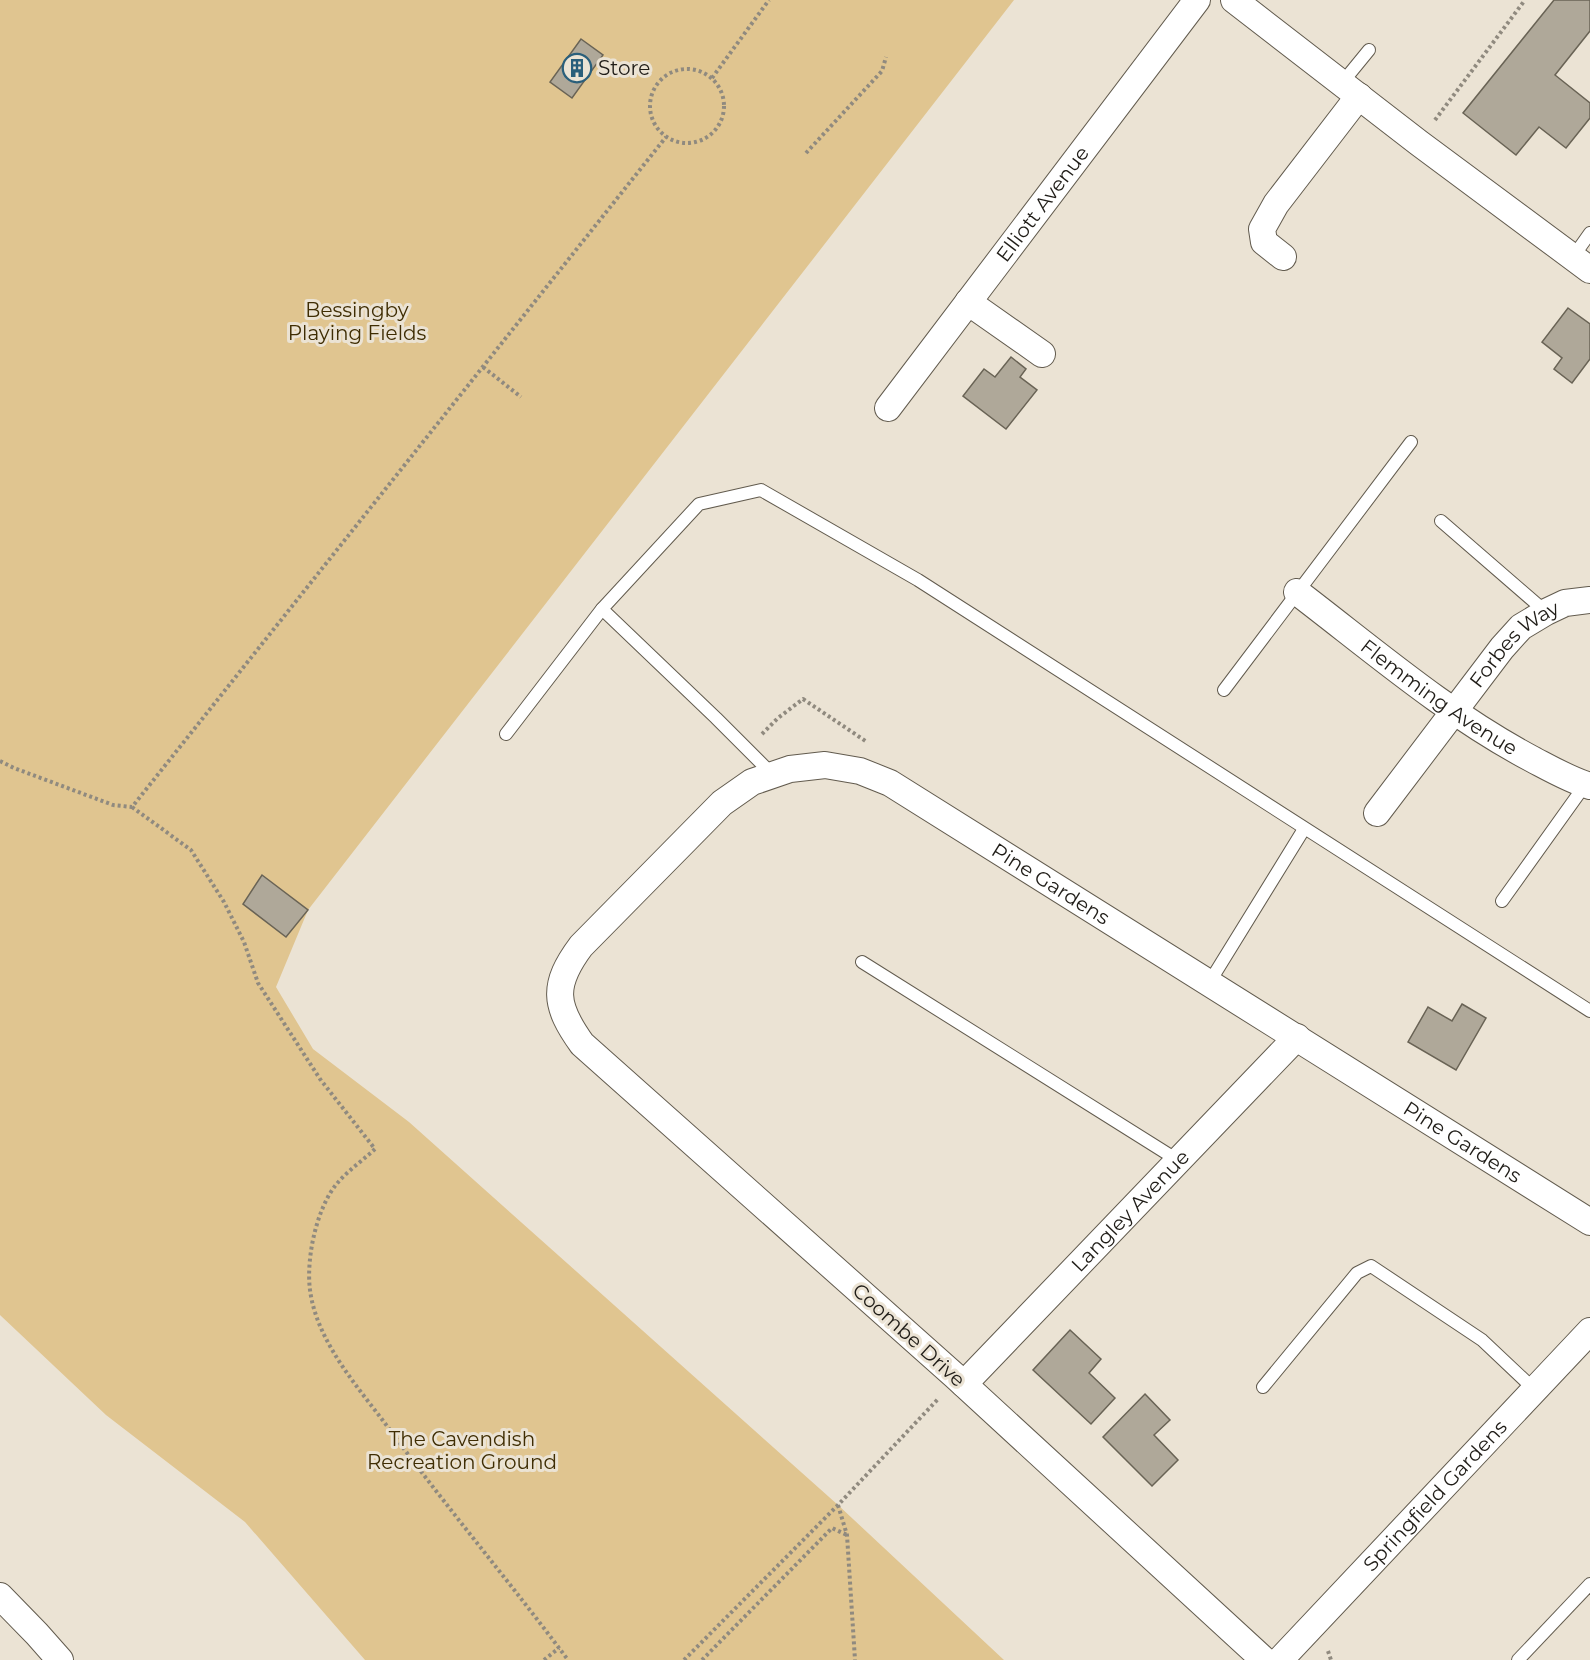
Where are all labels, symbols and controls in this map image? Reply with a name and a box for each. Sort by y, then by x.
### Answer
building icon: Store [561,52,593,84]
place label: Store [598,56,650,80]
street label: Elliott Avenue [991,141,1094,267]
park label: Bessingby Playing Fields [288,298,427,345]
street label: Forbes Way [1464,596,1563,692]
street label: Flemming Avenue [1356,634,1522,760]
street label: Pine Gardens [987,838,1114,930]
street label: Pine Gardens [1399,1096,1526,1188]
street label: Langley Avenue [1066,1145,1194,1277]
street label: Coombe Drive [848,1278,970,1392]
street label: Springfield Gardens [1358,1415,1512,1576]
park label: The Cavendish Recreation Ground [367,1427,557,1474]

